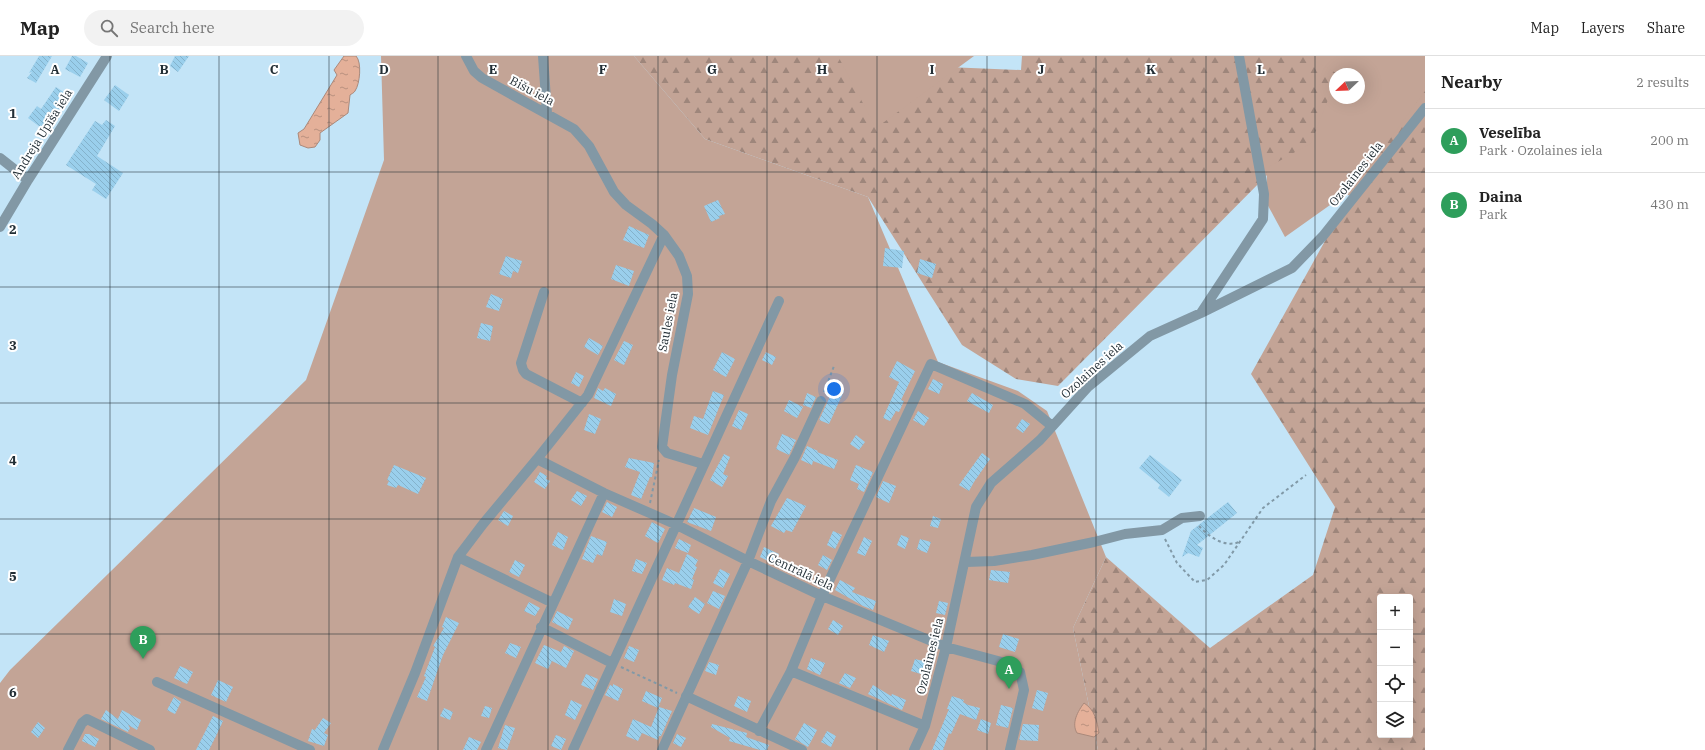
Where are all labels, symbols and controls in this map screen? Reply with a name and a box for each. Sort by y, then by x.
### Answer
search box [84,10,364,46]
text: Map [20,16,60,40]
icon: search [98,17,120,39]
text: Search here [130,18,214,37]
text: Map [1531,19,1559,37]
text: Layers [1581,19,1625,37]
text: Share [1647,19,1685,37]
text: A [50,61,60,78]
text: B [159,61,169,78]
text: C [270,61,279,78]
text: D [379,61,389,78]
text: E [489,61,497,78]
text: F [599,61,607,78]
text: G [707,61,717,78]
text: H [817,61,828,78]
text: I [930,61,935,78]
text: J [1038,61,1045,78]
text: K [1146,61,1156,78]
text: L [1257,61,1265,78]
north arrow [1329,68,1365,104]
text: Nearby [1441,71,1502,93]
street label: Bišu iela [507,73,557,109]
text: 2 results [1636,74,1689,91]
street label: Andreja Upīša iela [8,86,76,182]
text: 1 [9,105,17,122]
text: Veselība [1479,123,1541,142]
text: A [1449,132,1459,149]
text: 200 m [1650,132,1689,149]
street label: Ozolaines iela [1326,138,1386,209]
text: Park · Ozolaines iela [1479,142,1603,159]
text: Daina [1479,187,1522,206]
text: B [1449,196,1459,213]
text: 430 m [1650,196,1689,213]
text: Park [1479,206,1507,223]
text: 2 [9,221,17,238]
street label: Saules iela [654,291,681,353]
text: 3 [9,337,17,354]
street label: Ozolaines iela [1058,338,1126,401]
your location [824,379,844,399]
text: 4 [9,452,17,469]
street label: Centrālā iela [766,550,837,594]
text: 5 [9,568,17,585]
map controls [1377,594,1413,738]
button: + [1377,594,1413,630]
street label: Ozolaines iela [913,616,946,696]
pin: B [130,626,156,659]
button: − [1377,630,1413,666]
pin: A [996,656,1022,689]
button: locate [1377,666,1413,702]
text: 6 [9,684,17,701]
button: layers [1377,702,1413,738]

